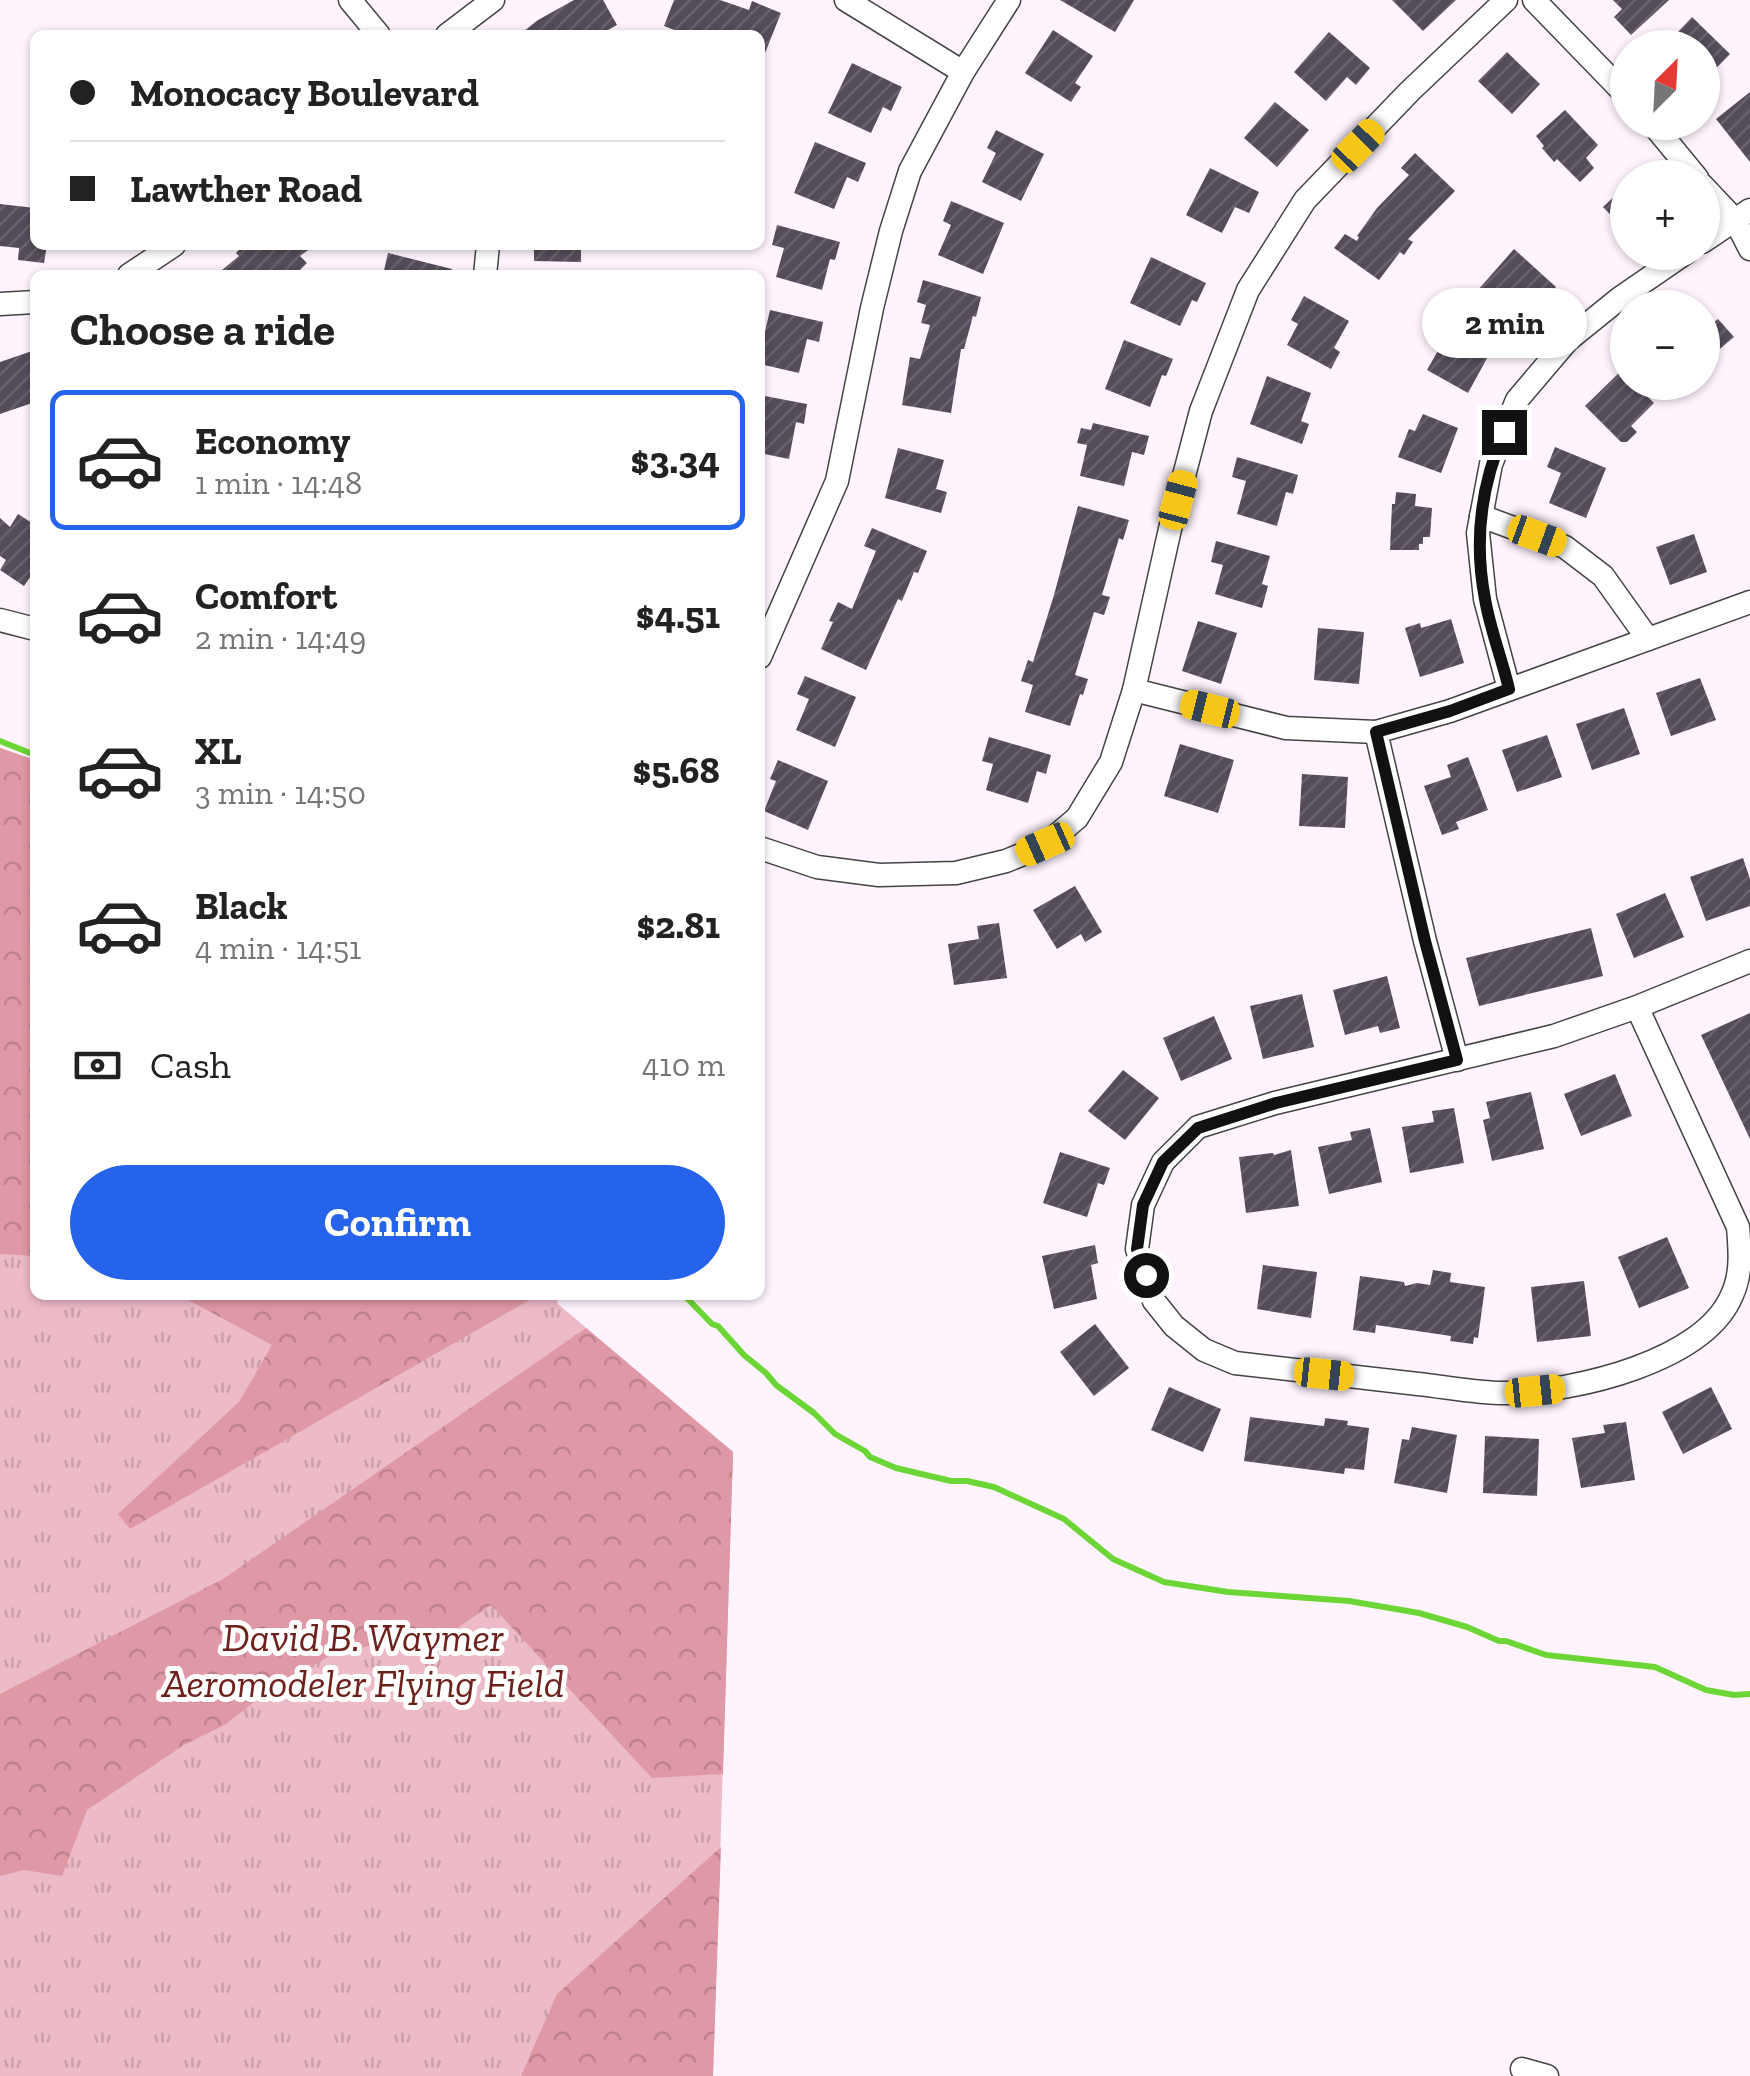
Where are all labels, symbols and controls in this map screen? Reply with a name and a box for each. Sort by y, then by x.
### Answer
north arrow [1610,30,1720,140]
map controls [1610,30,1720,400]
text: Monocacy Boulevard [130,70,479,116]
car [1326,114,1390,178]
button: + [1610,160,1720,270]
text: Lawther Road [130,166,362,212]
callout: 2 min [1422,287,1586,357]
button: − [1610,290,1720,400]
text: Choose a ride [70,303,335,357]
text: 2 min [1465,304,1544,342]
route end [1482,410,1527,455]
icon: car [75,415,165,505]
text: Economy [195,418,350,464]
text: $3.34 [631,437,720,483]
text: 1 min · 14:48 [195,464,362,502]
car [1156,467,1200,533]
car [1504,512,1570,560]
icon: car [75,570,165,660]
text: Comfort [195,573,337,619]
text: $4.51 [636,592,720,638]
text: 2 min · 14:49 [195,619,366,657]
car [1177,687,1243,731]
icon: car [75,725,165,815]
text: XL [195,728,242,774]
text: $5.68 [633,747,720,793]
text: 3 min · 14:50 [195,774,366,812]
car [1011,818,1079,870]
icon: car [75,880,165,970]
text: Black [195,883,288,929]
text: $2.81 [636,902,720,948]
text: 4 min · 14:51 [195,929,361,967]
icon: cash [70,1038,125,1093]
text: Cash [150,1042,231,1088]
text: 410 m [642,1046,725,1084]
button: Confirm [70,1165,725,1280]
route start [1124,1253,1169,1298]
car [1293,1356,1355,1392]
car [1504,1373,1566,1409]
park label: David B. Waymer Aeromodeler Flying Field [161,1613,564,1707]

